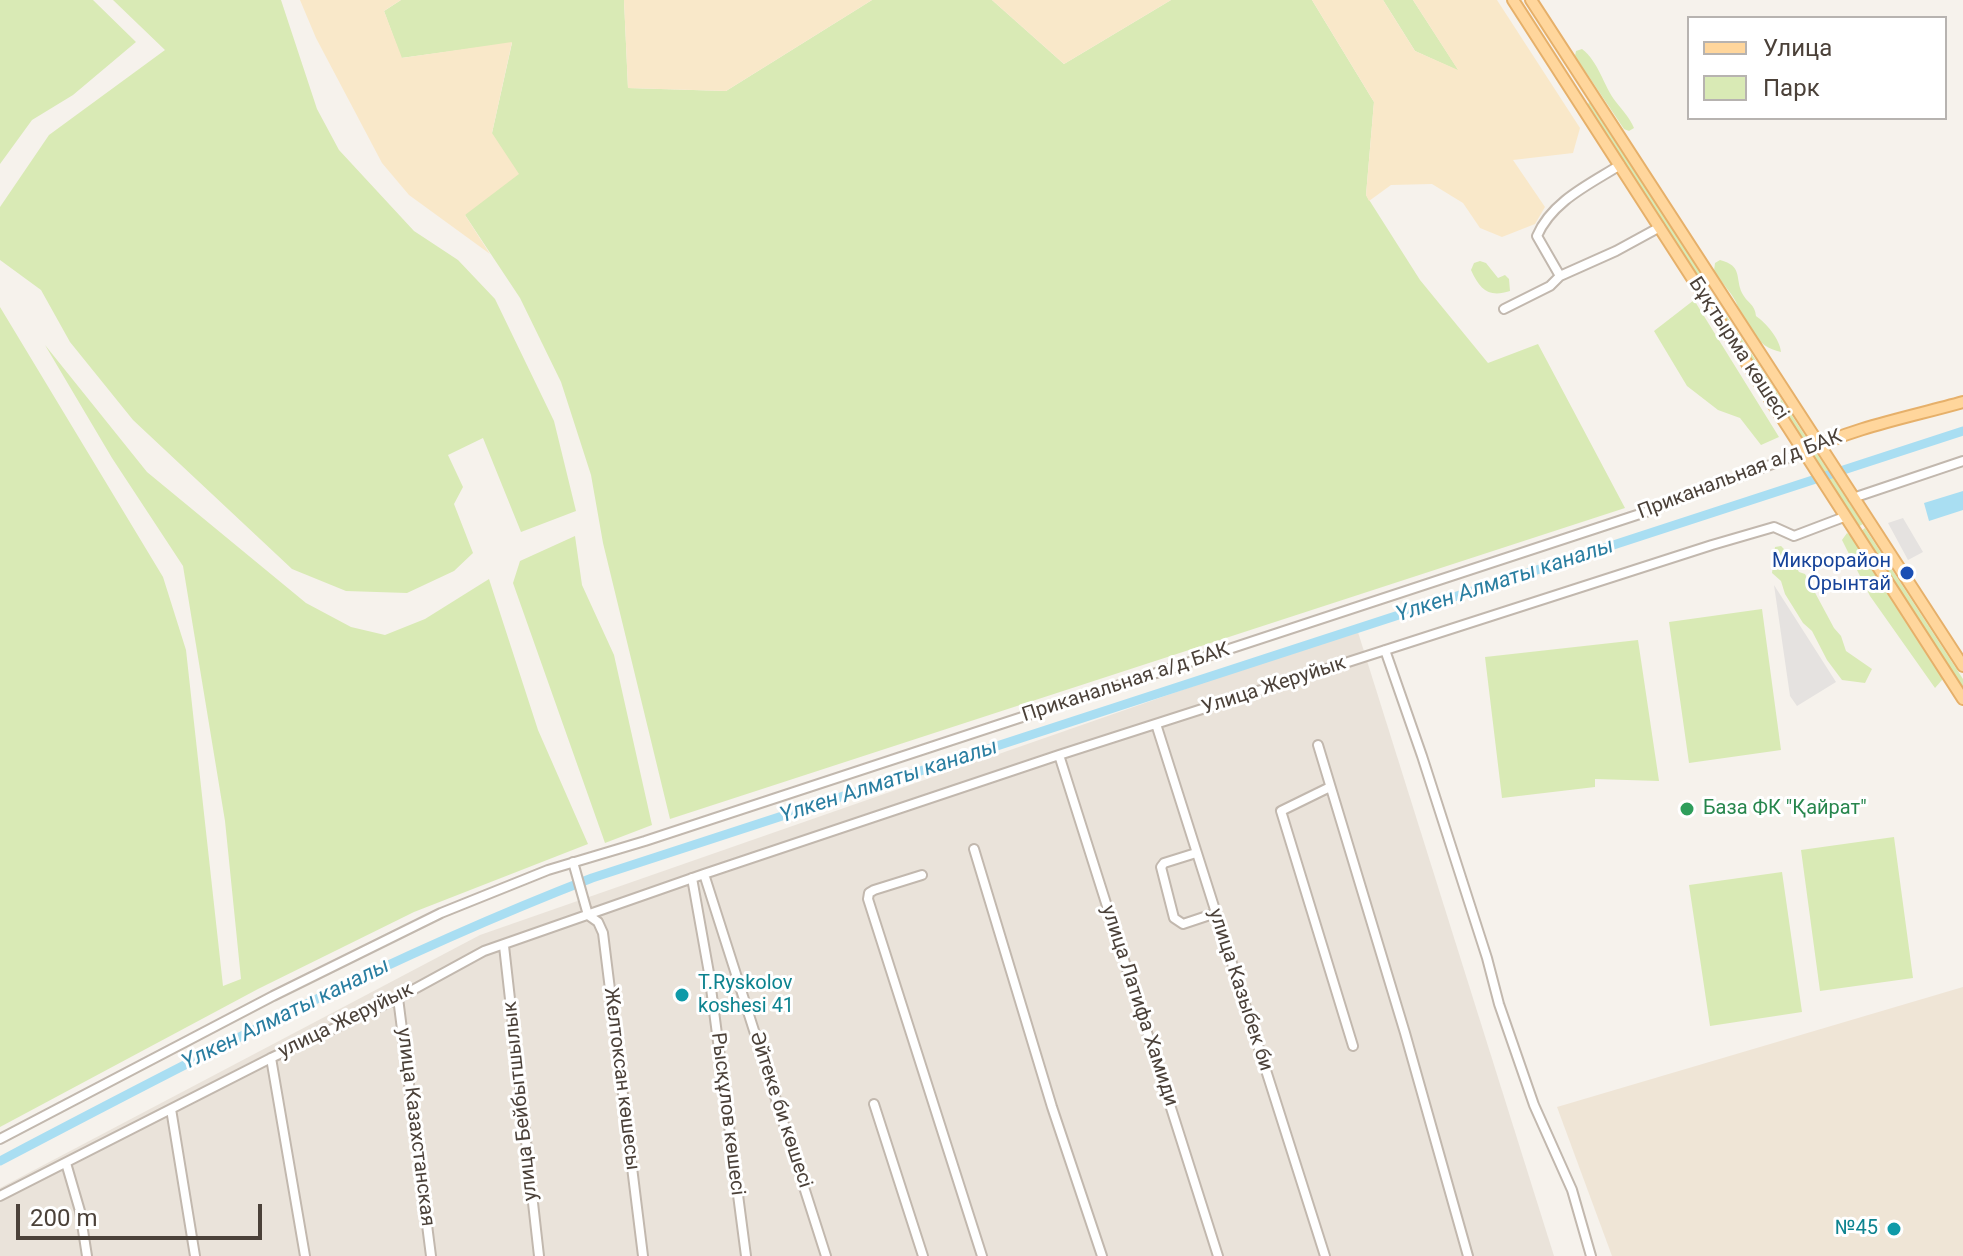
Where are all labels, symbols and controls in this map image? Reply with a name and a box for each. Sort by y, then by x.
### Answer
legend [1687,16,1947,120]
text: Улица [1763,34,1832,62]
text: Парк [1763,74,1820,102]
street label: Бұқтырма көшесі [1683,273,1793,425]
street label: Приканальная а/д БАК [1635,425,1845,525]
water label: Үлкен Алматы каналы [1393,533,1617,629]
place label: Микрорайон Орынтай [1772,550,1891,597]
marker: Микрорайон Орынтай [1898,564,1916,582]
street label: Приканальная а/д БАК [1019,638,1233,728]
street label: Улица Жеруйык [1199,651,1349,721]
water label: Үлкен Алматы каналы [777,734,1001,830]
place label: База ФК "Қайрат" [1703,797,1867,821]
marker: База ФК "Қайрат" [1678,800,1696,818]
street label: улица Латифа Хамиди [1095,903,1183,1109]
street label: улица Казыбек би [1202,906,1278,1074]
water label: Үлкен Алматы каналы [178,953,394,1077]
place label: T.Ryskolov koshesi 41 [698,972,794,1019]
street label: улица Жеруйык [275,978,417,1064]
street label: Желтоксан көшесы [598,986,644,1172]
marker: T.Ryskolov koshesi 41 [673,986,691,1004]
street label: улица Бейбытшылык [499,1000,543,1202]
street label: улица Казахстанская [391,1026,439,1228]
street label: Әйтеке би көшесі [743,1029,817,1191]
street label: Рысқұлов көшесі [705,1031,749,1197]
scale bar [20,1188,266,1238]
text: 200 m [30,1204,97,1232]
place label: №45 [1835,1217,1878,1241]
marker: №45 [1885,1220,1903,1238]

